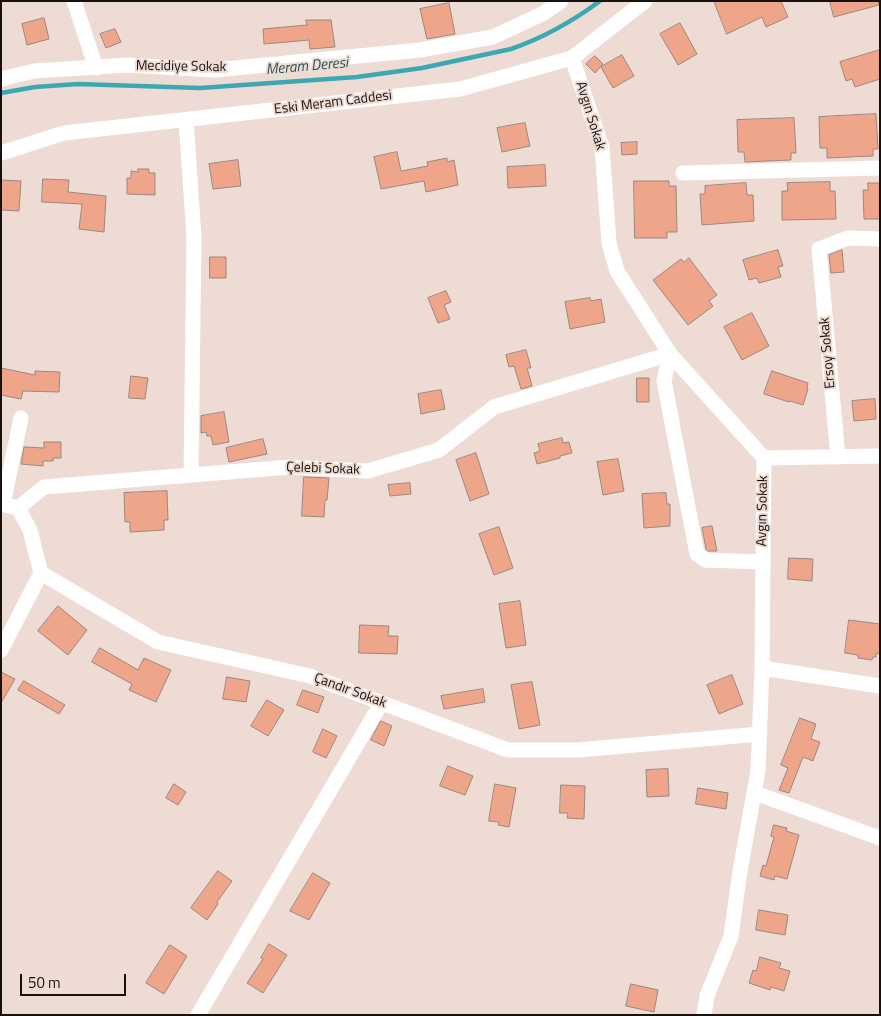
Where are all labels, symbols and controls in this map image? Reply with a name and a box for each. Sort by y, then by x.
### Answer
water label: Meram Deresi [265,54,349,80]
street label: Mecidiye Sokak [136,58,226,76]
street label: Avgın Sokak [572,80,608,152]
street label: Eski Meram Caddesi [273,87,393,119]
street label: Ersoy Sokak [817,317,839,389]
street label: Çelebi Sokak [286,459,360,479]
street label: Avgın Sokak [754,475,772,547]
street label: Çandır Sokak [311,670,389,712]
scale bar [22,964,129,996]
text: 50 m [28,971,61,994]

